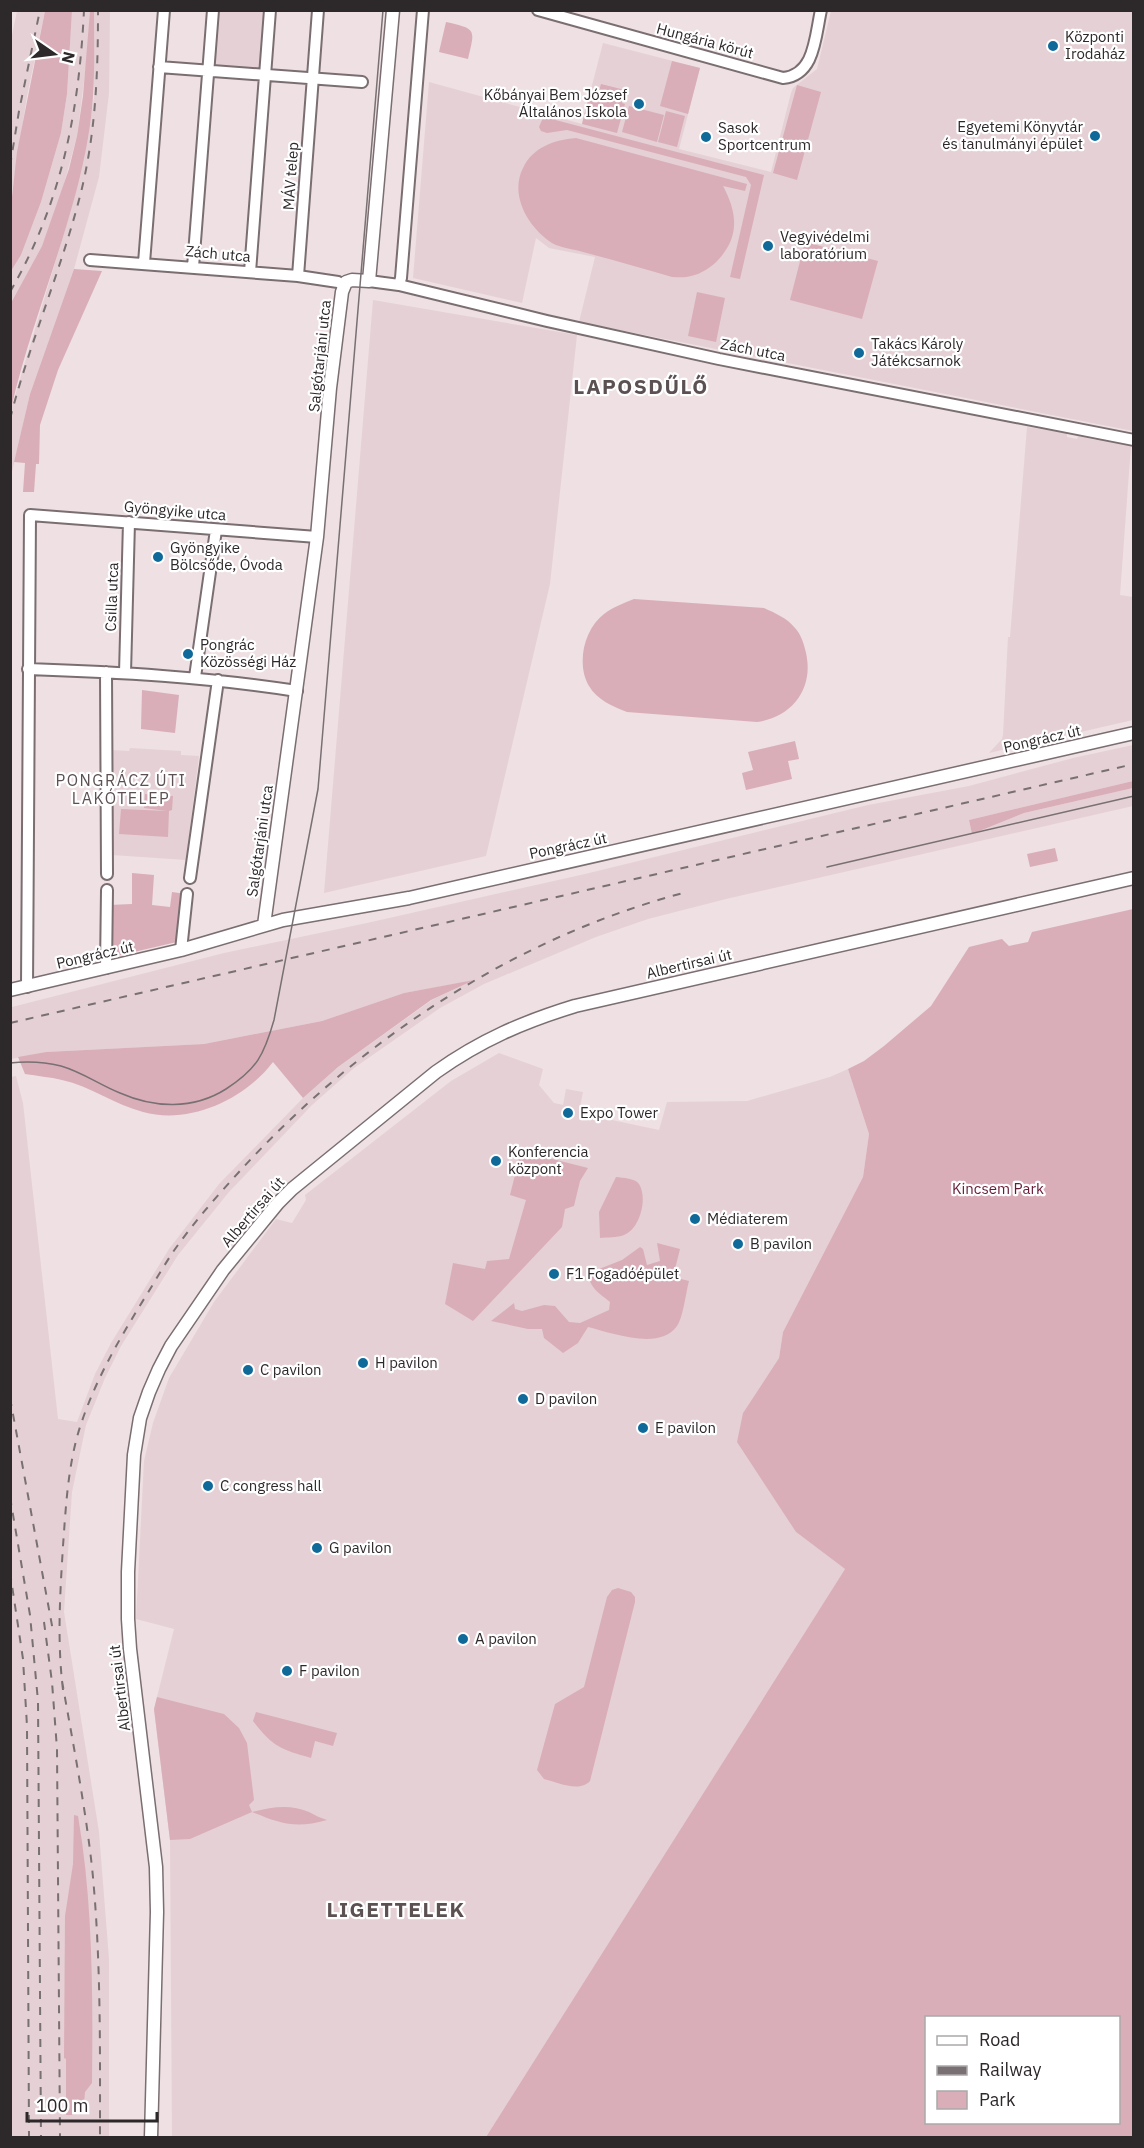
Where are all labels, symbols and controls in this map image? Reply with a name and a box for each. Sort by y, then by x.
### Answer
street label: Hungária körút [655,18,756,63]
north arrow [24,24,84,84]
place label: Központi Irodaház [1065,27,1125,63]
marker: Központi Irodaház [1046,39,1060,53]
text: N [57,50,80,66]
place label: Kőbányai Bem József Általános Iskola [484,85,627,121]
marker: Kőbányai Bem József Általános Iskola [632,97,646,111]
place label: Egyetemi Könyvtár és tanulmányi épület [942,117,1083,153]
place label: Sasok Sportcentrum [718,118,811,154]
marker: Egyetemi Könyvtár és tanulmányi épület [1088,129,1102,143]
marker: Sasok Sportcentrum [699,130,713,144]
street label: MÁV telep [279,141,302,211]
place label: Vegyivédelmi laboratórium [780,227,870,263]
marker: Vegyivédelmi laboratórium [761,239,775,253]
street label: Zách utca [185,241,252,266]
street label: Salgótarjáni utca [304,299,335,413]
street label: Zách utca [719,334,787,365]
place label: Takács Károly Játékcsarnok [871,334,964,370]
marker: Takács Károly Játékcsarnok [852,346,866,360]
district label: LAPOSDŰLŐ [573,372,709,400]
street label: Gyöngyike utca [123,497,227,524]
place label: Gyöngyike Bölcsőde, Óvoda [170,538,283,574]
marker: Gyöngyike Bölcsőde, Óvoda [151,550,165,564]
street label: Csilla utca [101,562,122,632]
place label: Pongrác Közösségi Ház [200,635,296,671]
marker: Pongrác Közösségi Ház [181,647,195,661]
street label: Pongrácz út [1001,720,1082,757]
district label: PONGRÁCZ ÚTI LAKÓTELEP [56,769,187,808]
street label: Salgótarjáni utca [242,784,277,898]
street label: Pongrácz út [527,828,608,863]
street label: Pongrácz út [54,936,135,973]
street label: Albertirsai út [644,944,733,983]
place label: Expo Tower [580,1103,659,1122]
marker: Expo Tower [561,1106,575,1120]
place label: Konferencia központ [508,1142,589,1178]
marker: Konferencia központ [489,1154,503,1168]
street label: Albertirsai út [217,1173,288,1251]
park label: Kincsem Park [952,1179,1044,1198]
place label: Médiaterem [707,1209,788,1228]
marker: Médiaterem [688,1212,702,1226]
place label: B pavilon [750,1234,812,1253]
marker: B pavilon [731,1237,745,1251]
place label: F1 Fogadóépület [566,1264,679,1283]
marker: F1 Fogadóépület [547,1267,561,1281]
place label: H pavilon [375,1353,438,1372]
marker: H pavilon [356,1356,370,1370]
place label: C pavilon [260,1360,322,1379]
marker: C pavilon [241,1363,255,1377]
place label: D pavilon [535,1389,597,1408]
marker: D pavilon [516,1392,530,1406]
place label: E pavilon [655,1418,716,1437]
marker: E pavilon [636,1421,650,1435]
place label: C congress hall [220,1476,322,1495]
marker: C congress hall [201,1479,215,1493]
place label: G pavilon [329,1538,392,1557]
marker: G pavilon [310,1541,324,1555]
place label: A pavilon [475,1629,537,1648]
marker: A pavilon [456,1632,470,1646]
street label: Albertirsai út [105,1644,134,1732]
place label: F pavilon [299,1661,360,1680]
marker: F pavilon [280,1664,294,1678]
district label: LIGETTELEK [326,1895,466,1923]
legend [925,2016,1120,2124]
text: Road [979,2028,1020,2051]
text: Railway [979,2058,1041,2081]
scale bar [27,2085,158,2123]
text: Park [979,2088,1016,2111]
text: 100 m [36,2094,88,2117]

